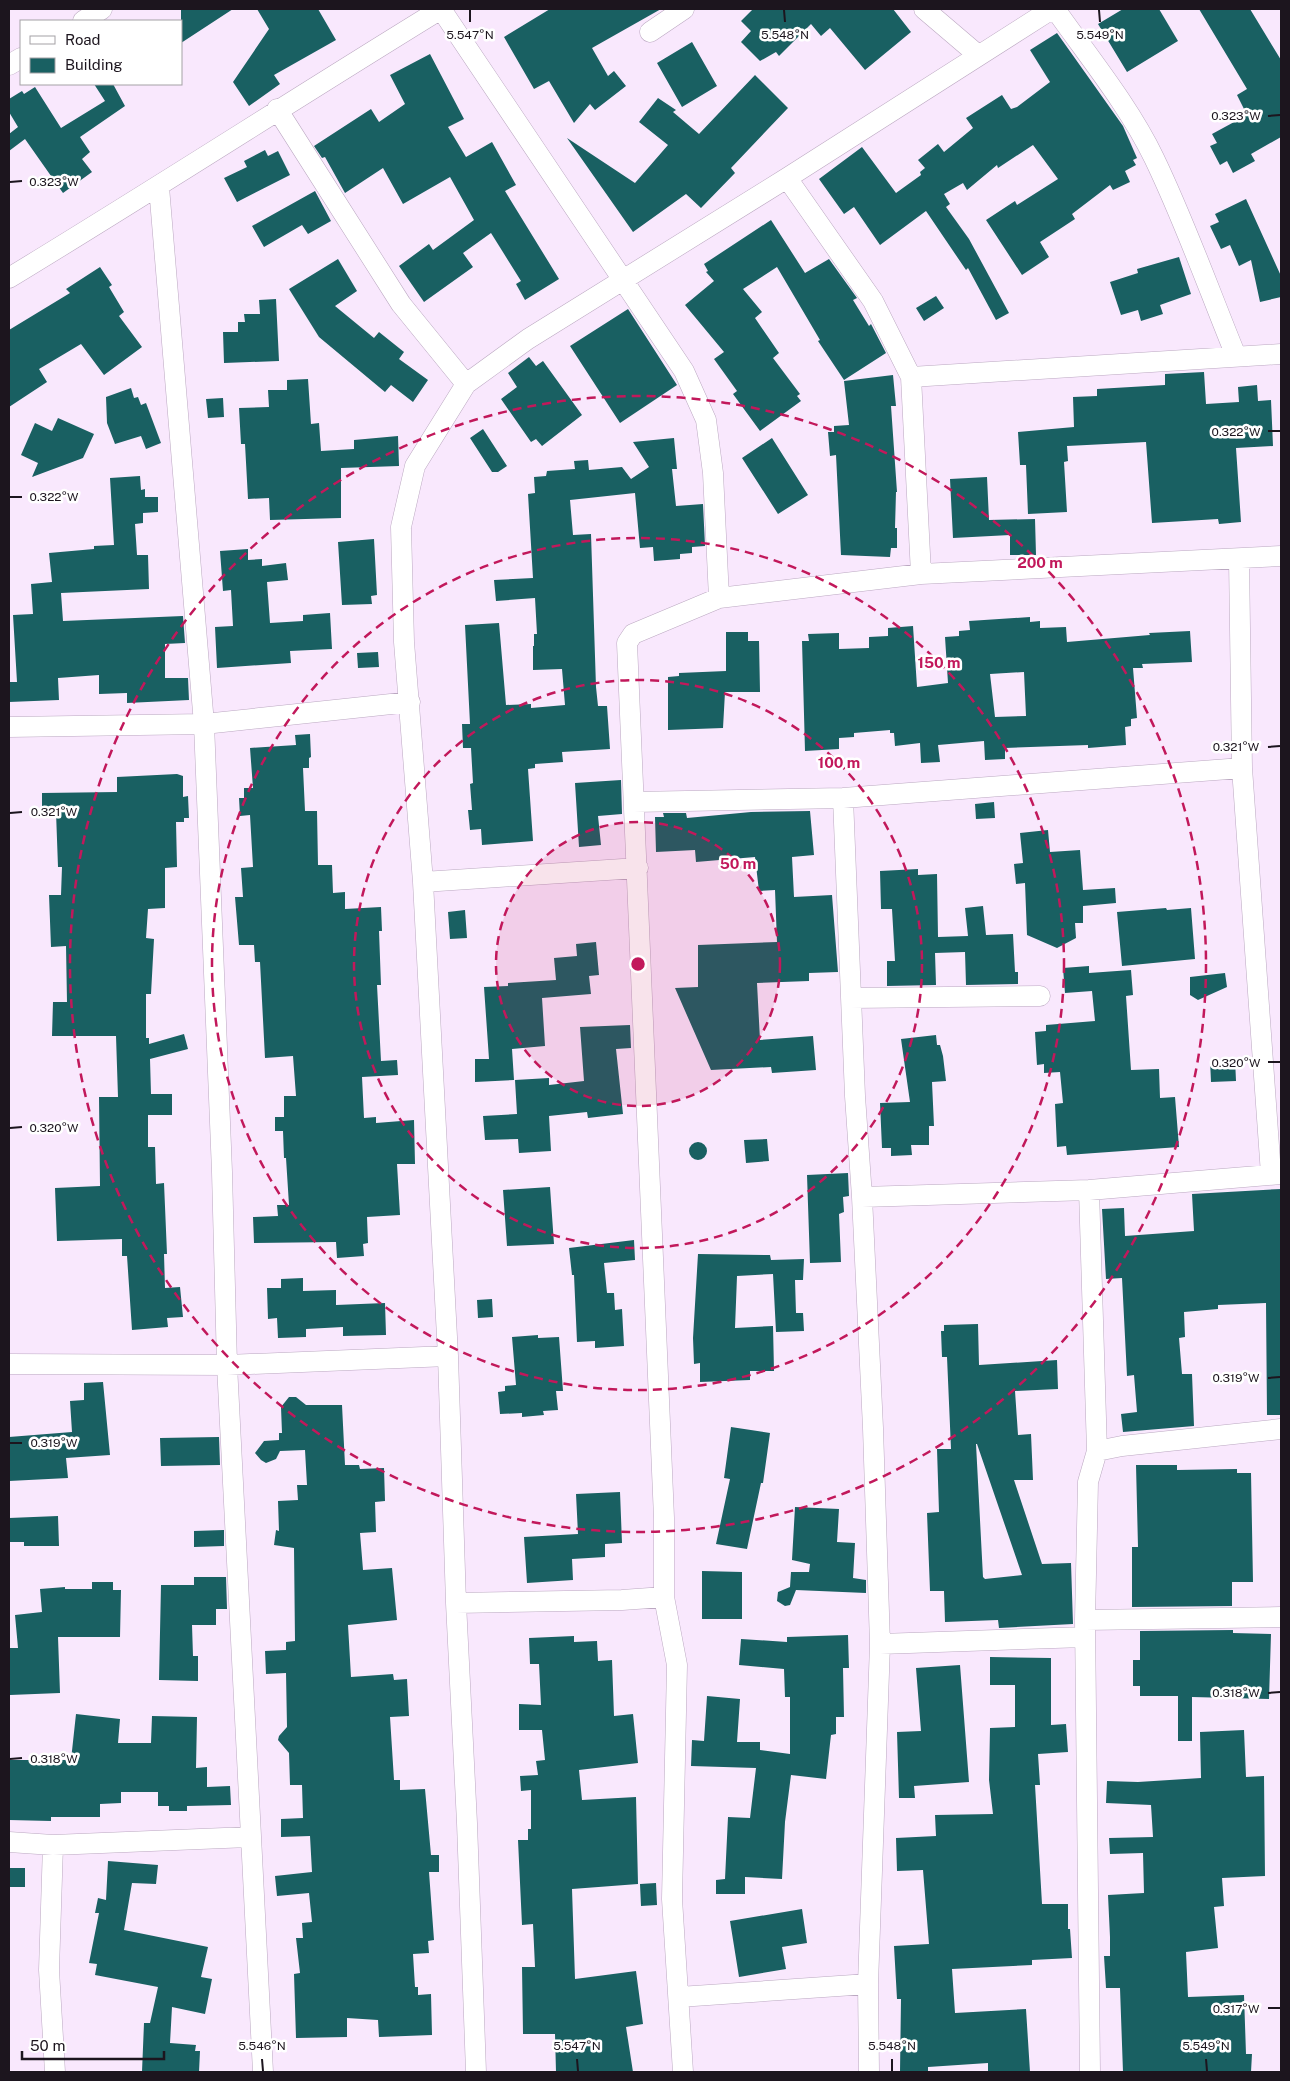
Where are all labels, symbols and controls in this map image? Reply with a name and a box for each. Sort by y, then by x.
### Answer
legend [20,20,182,85]
text: 5.547°N [446,28,494,42]
text: 5.548°N [761,28,809,42]
text: 5.549°N [1076,28,1124,42]
text: Road [65,31,101,48]
text: Building [65,56,123,73]
text: 0.323°W [1211,109,1261,123]
text: 0.323°W [29,175,79,189]
text: 0.322°W [1212,425,1261,439]
text: 0.322°W [30,490,79,504]
text: 200 m [1017,554,1063,571]
text: 150 m [917,654,961,671]
text: 0.321°W [1213,740,1260,754]
text: 100 m [818,754,860,771]
text: 0.321°W [31,805,78,819]
text: 50 m [720,855,756,872]
centre of rings [629,955,647,973]
text: 0.320°W [1211,1056,1261,1070]
text: 0.320°W [29,1121,79,1135]
text: 0.319°W [1213,1371,1260,1385]
text: 0.319°W [31,1436,78,1450]
text: 0.318°W [1212,1686,1260,1700]
text: 0.318°W [30,1752,78,1766]
text: 0.317°W [1213,2002,1260,2016]
scale bar [22,2028,165,2060]
text: 50 m [30,2037,65,2054]
text: 5.546°N [238,2039,286,2053]
text: 5.547°N [553,2039,601,2053]
text: 5.548°N [868,2039,916,2053]
text: 5.549°N [1182,2039,1230,2053]

